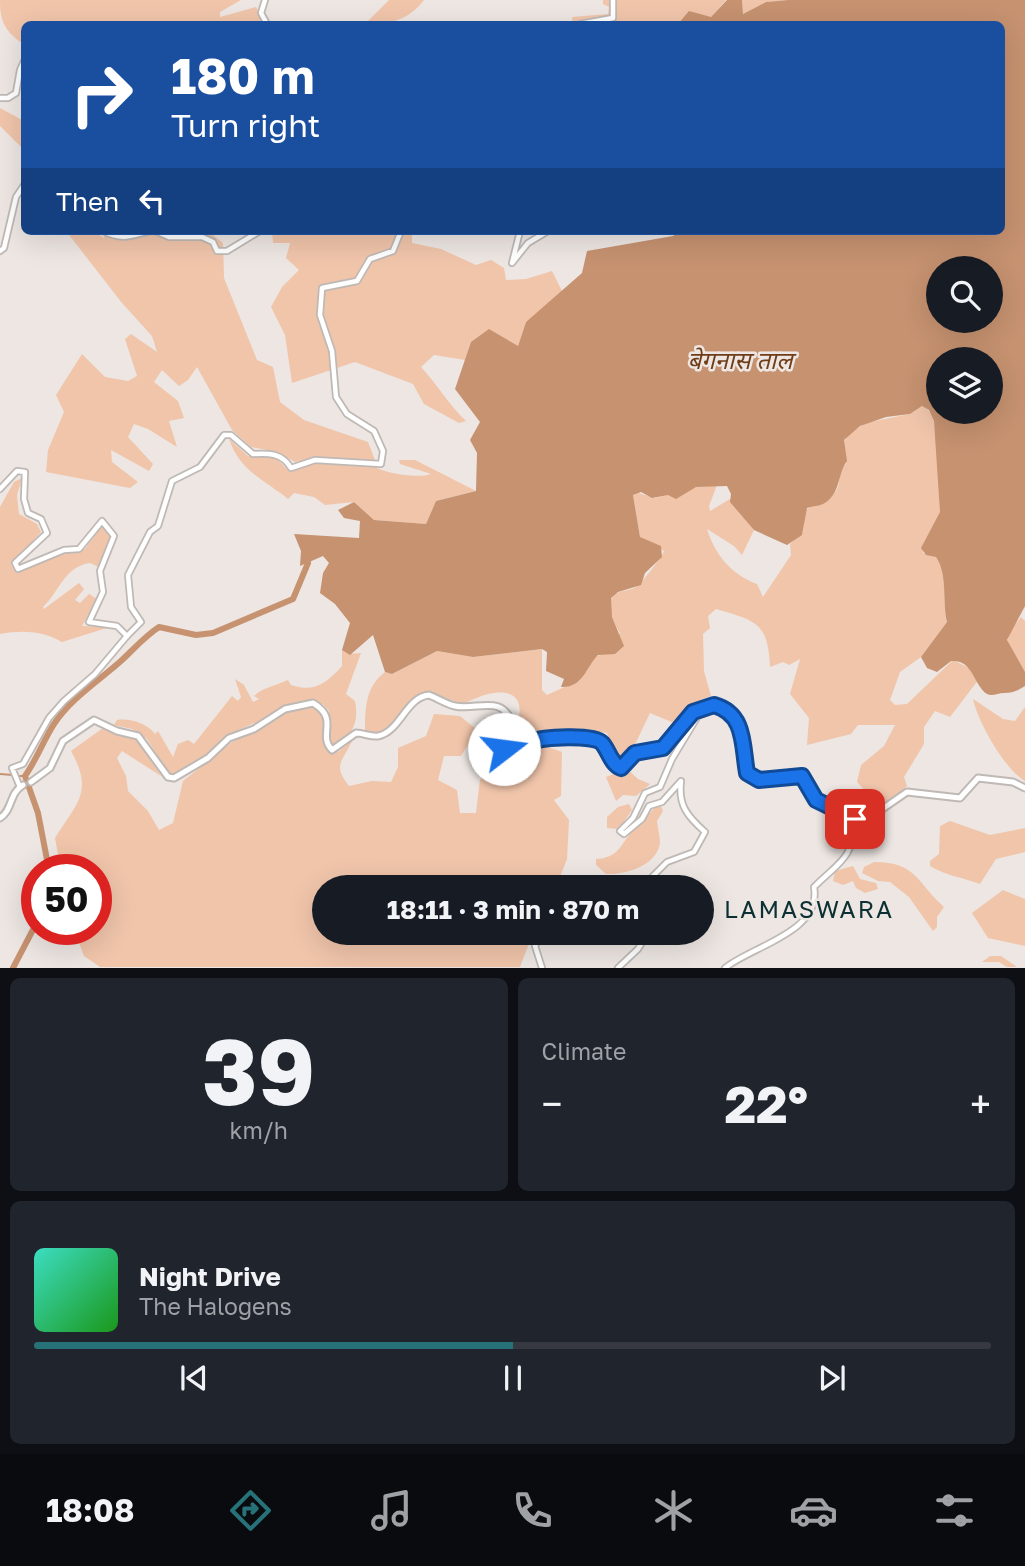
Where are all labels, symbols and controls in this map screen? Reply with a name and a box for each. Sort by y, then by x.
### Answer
text: 180 m [171,46,315,105]
icon: right [56,49,147,140]
text: Turn right [171,106,320,144]
icon: left [133,182,171,220]
text: Then [56,186,119,217]
map controls [926,256,1003,424]
button: search [926,256,1003,333]
water label: बेगनास ताल [687,345,797,374]
button: layers [926,347,1003,424]
position arrow [467,712,541,786]
pin [825,789,885,849]
icon: arrive [836,800,874,838]
speed limit sign: 50 [21,854,112,945]
text: 18:11 · 3 min · 870 m [387,894,639,925]
district label: LAMASWARA [724,894,894,923]
text: 39 [202,1016,315,1125]
text: Climate [542,1037,626,1065]
text: 22° [724,1072,808,1134]
text: − [542,1081,562,1126]
text: + [970,1081,991,1126]
text: km/h [229,1116,288,1144]
text: Night Drive [139,1261,281,1292]
text: The Halogens [139,1292,292,1320]
icon: previous [175,1359,213,1397]
icon: pause [494,1359,532,1397]
icon: next [813,1359,851,1397]
icon: directions [226,1486,275,1535]
icon: music [367,1486,416,1535]
icon: phone [508,1486,557,1535]
icon: climate [649,1486,698,1535]
icon: car [789,1486,838,1535]
icon: filters [930,1486,979,1535]
text: 18:08 [46,1491,134,1529]

